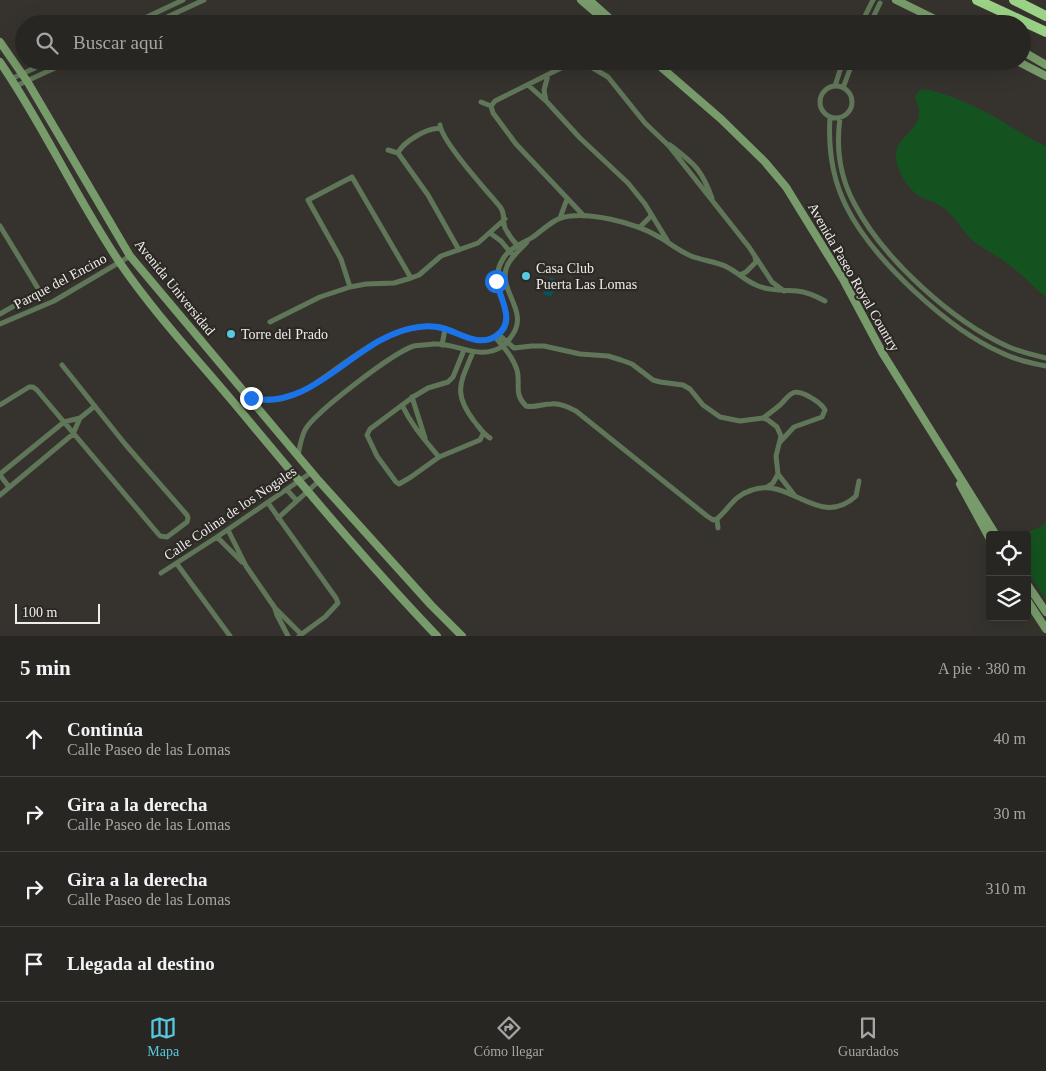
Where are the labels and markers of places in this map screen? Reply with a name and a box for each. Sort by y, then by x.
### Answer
place label: Casa Club Puerta Las Lomas [536,261,637,292]
marker: Casa Club Puerta Las Lomas [520,270,532,282]
place label: Torre del Prado [241,327,328,342]
marker: Torre del Prado [225,328,237,340]

